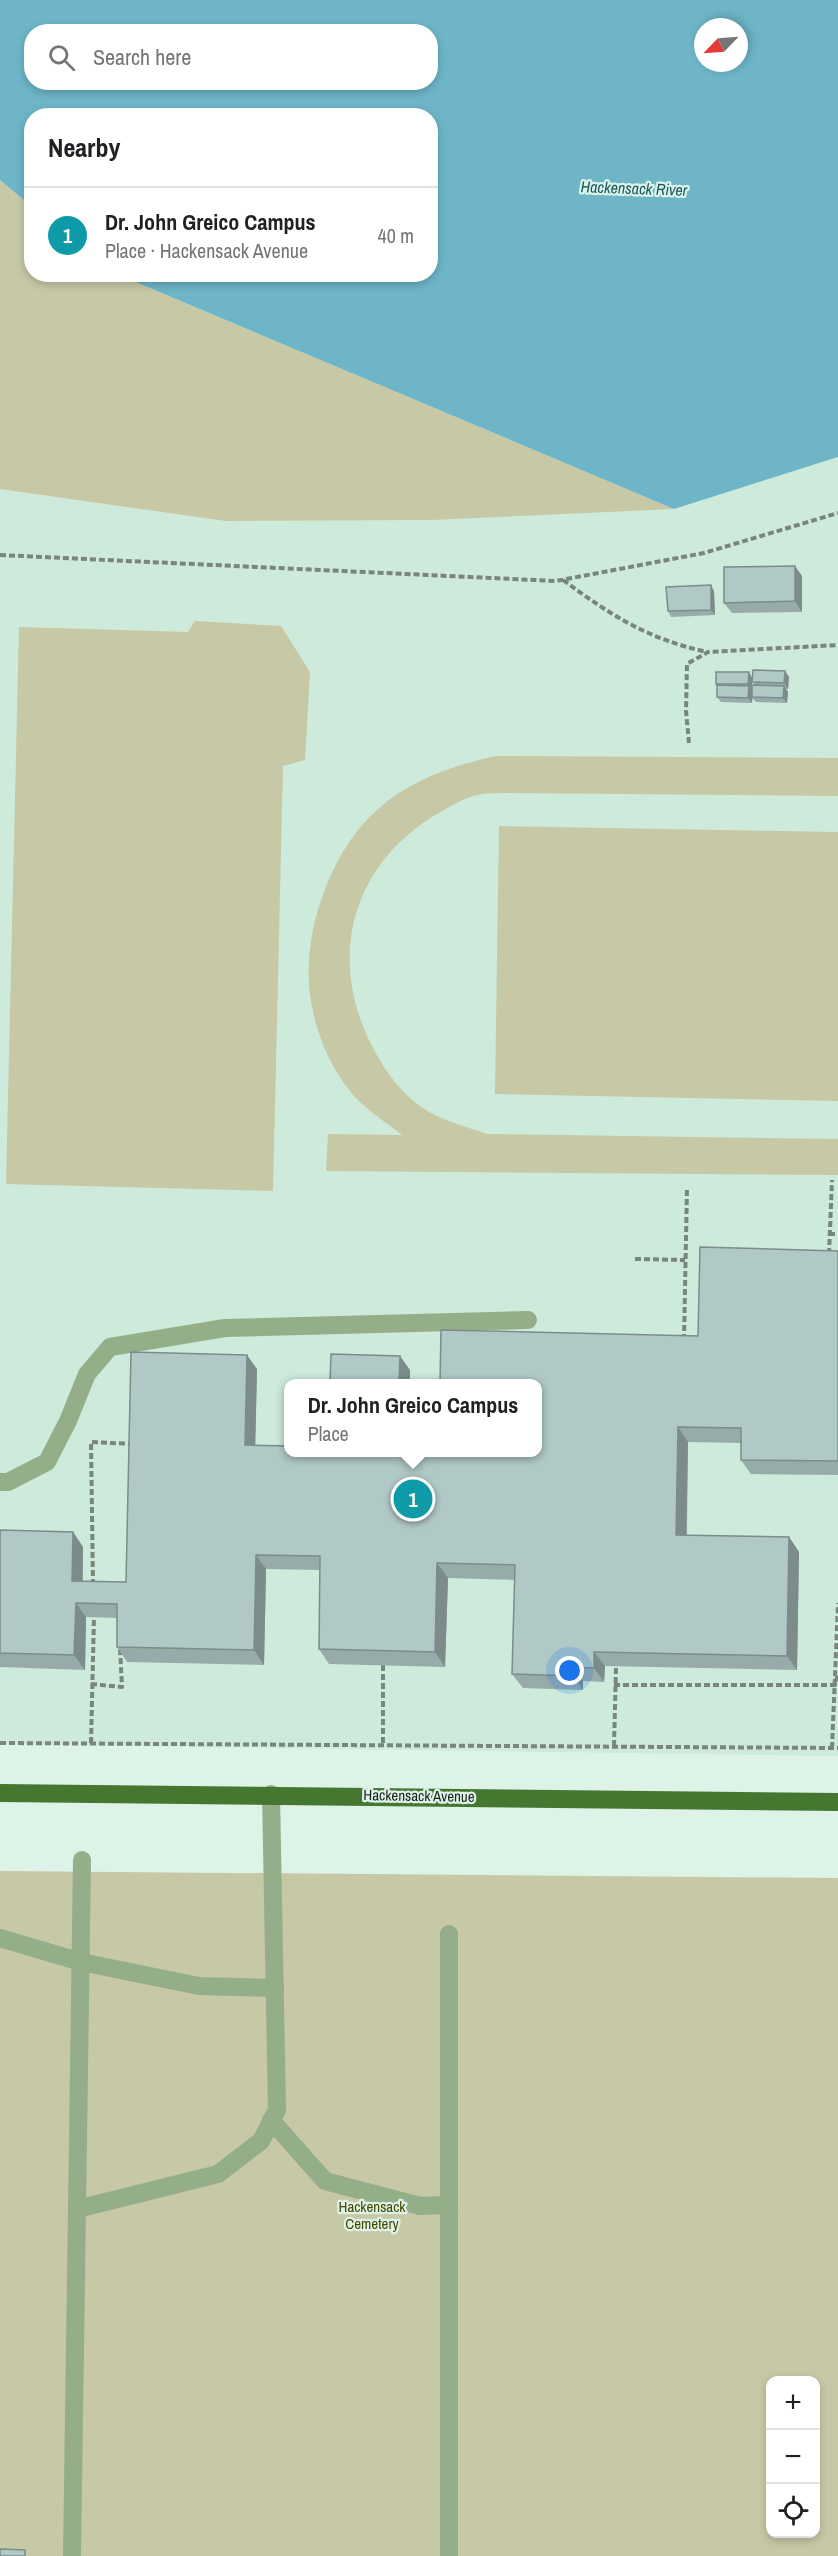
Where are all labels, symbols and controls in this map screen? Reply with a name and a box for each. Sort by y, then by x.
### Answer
north arrow [694,18,748,72]
search box [24,24,438,90]
icon: search [45,41,78,74]
text: Search here [93,42,191,72]
text: Nearby [48,130,120,165]
water label: Hackensack River [580,175,688,201]
text: Dr. John Greico Campus [105,207,316,237]
text: 1 [63,222,72,249]
text: 40 m [378,222,414,249]
text: Place · Hackensack Avenue [105,237,308,264]
popup [284,1379,542,1457]
text: Dr. John Greico Campus [308,1390,518,1420]
text: Place [308,1420,349,1447]
pin: 1 [394,1476,432,1522]
your location [555,1656,584,1685]
street label: Hackensack Avenue [363,1784,475,1807]
park label: Hackensack Cemetery [339,2196,406,2234]
map controls [766,2376,820,2538]
button: + [766,2376,820,2430]
button: − [766,2430,820,2484]
button: locate [766,2484,820,2538]

